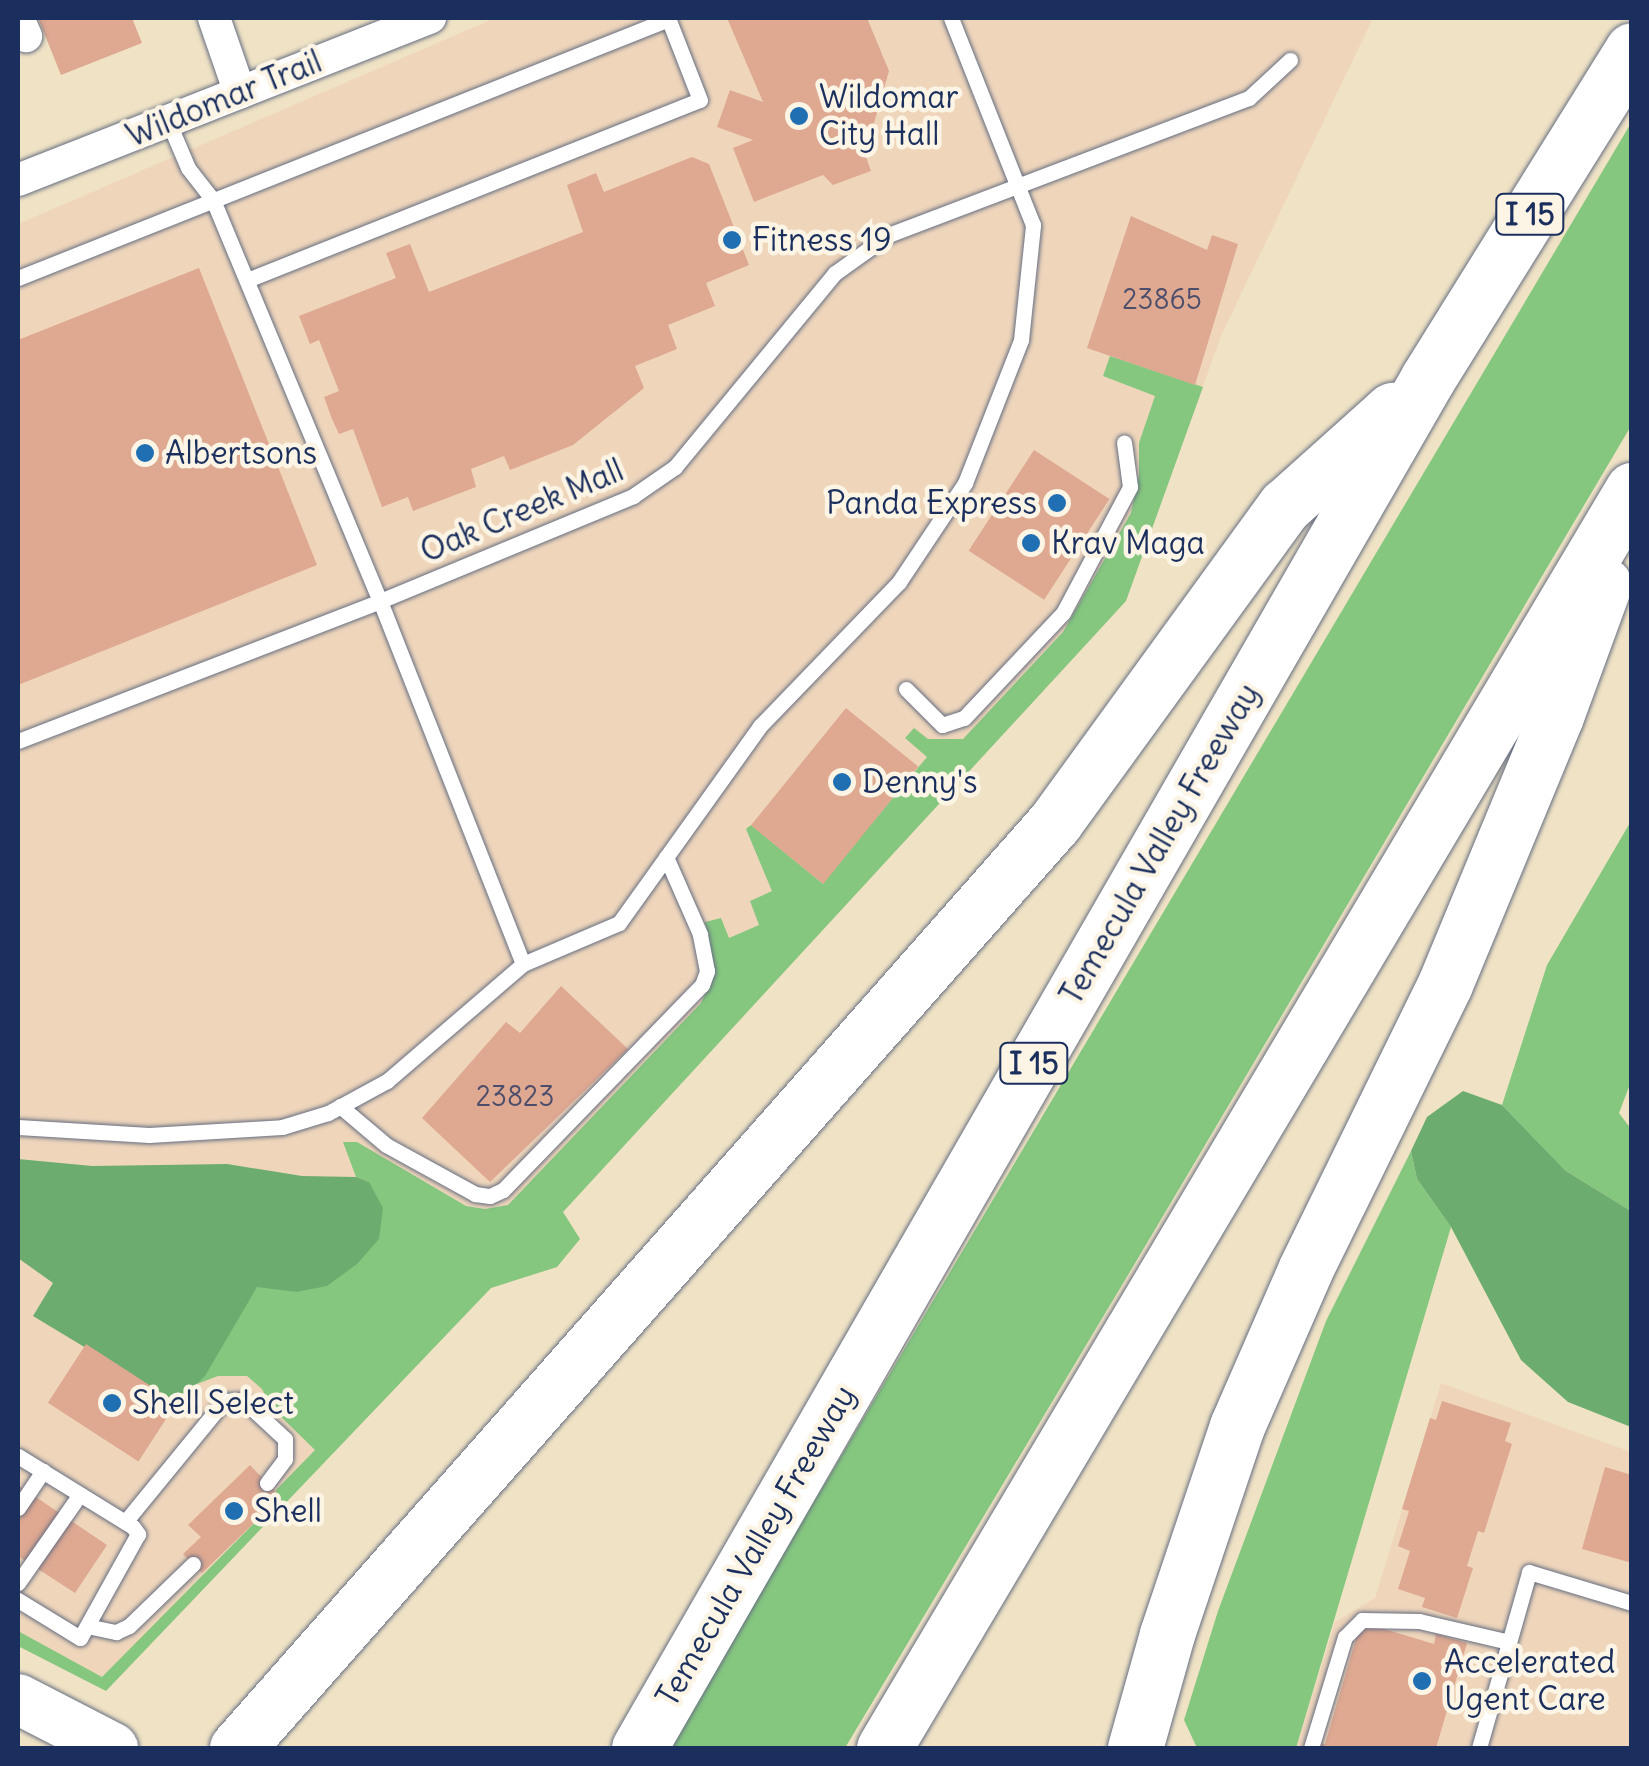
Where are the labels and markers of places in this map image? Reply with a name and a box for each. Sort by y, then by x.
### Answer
place label: Wildomar City Hall [819,79,959,154]
marker: Wildomar City Hall [788,105,810,127]
place label: Fitness 19 [752,221,892,259]
marker: Fitness 19 [721,229,743,251]
place label: Albertsons [165,434,317,472]
marker: Albertsons [134,442,156,464]
place label: Panda Express [826,484,1037,522]
marker: Panda Express [1046,492,1068,514]
place label: Krav Maga [1051,524,1205,562]
marker: Krav Maga [1020,532,1042,554]
place label: Denny's [862,763,978,801]
marker: Denny's [831,771,853,793]
place label: Shell Select [132,1384,294,1422]
marker: Shell Select [101,1392,123,1414]
place label: Shell [254,1492,322,1530]
marker: Shell [223,1500,245,1522]
place label: Accelerated Ugent Care [1444,1644,1615,1719]
marker: Accelerated Ugent Care [1409,1668,1435,1694]

